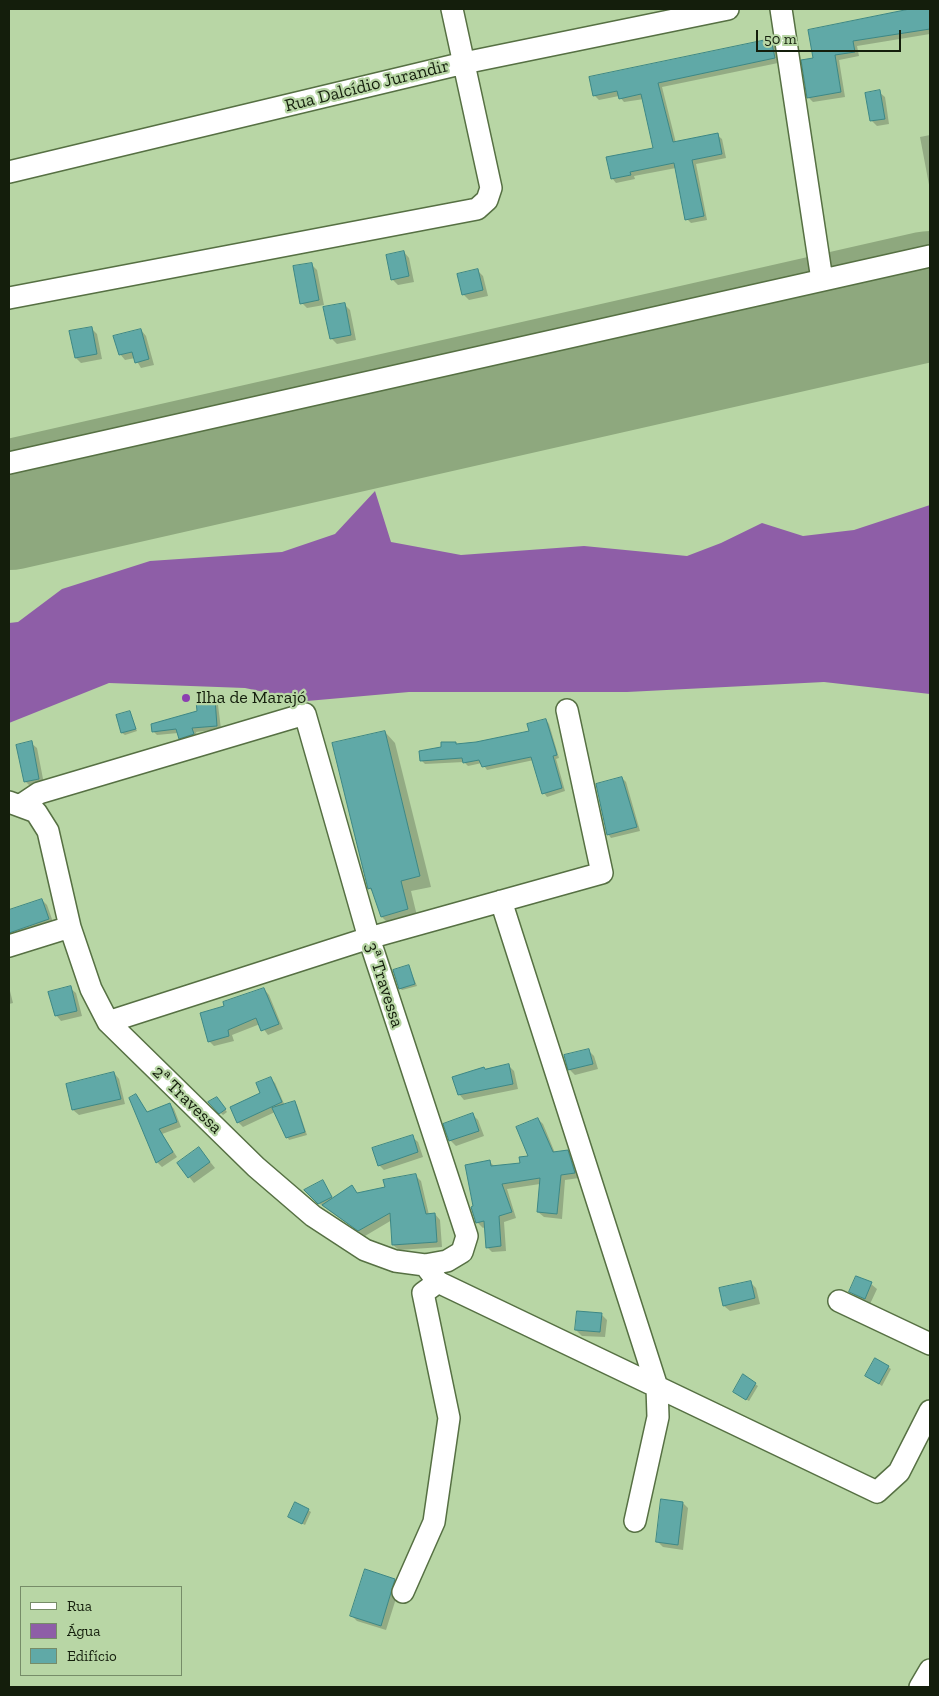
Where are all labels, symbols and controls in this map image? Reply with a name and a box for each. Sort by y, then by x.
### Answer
scale bar [759,20,904,52]
text: 50 m [764,30,797,48]
street label: Rua Dalcídio Jurandir [283,55,451,117]
place label: Ilha de Marajó [196,687,306,709]
marker: Ilha de Marajó [180,692,192,704]
street label: 3ª Travessa [360,940,408,1030]
street label: 2ª Travessa [148,1061,226,1139]
legend [20,1586,182,1676]
text: Rua [67,1597,92,1615]
text: Água [67,1622,100,1640]
text: Edifício [67,1647,117,1665]

